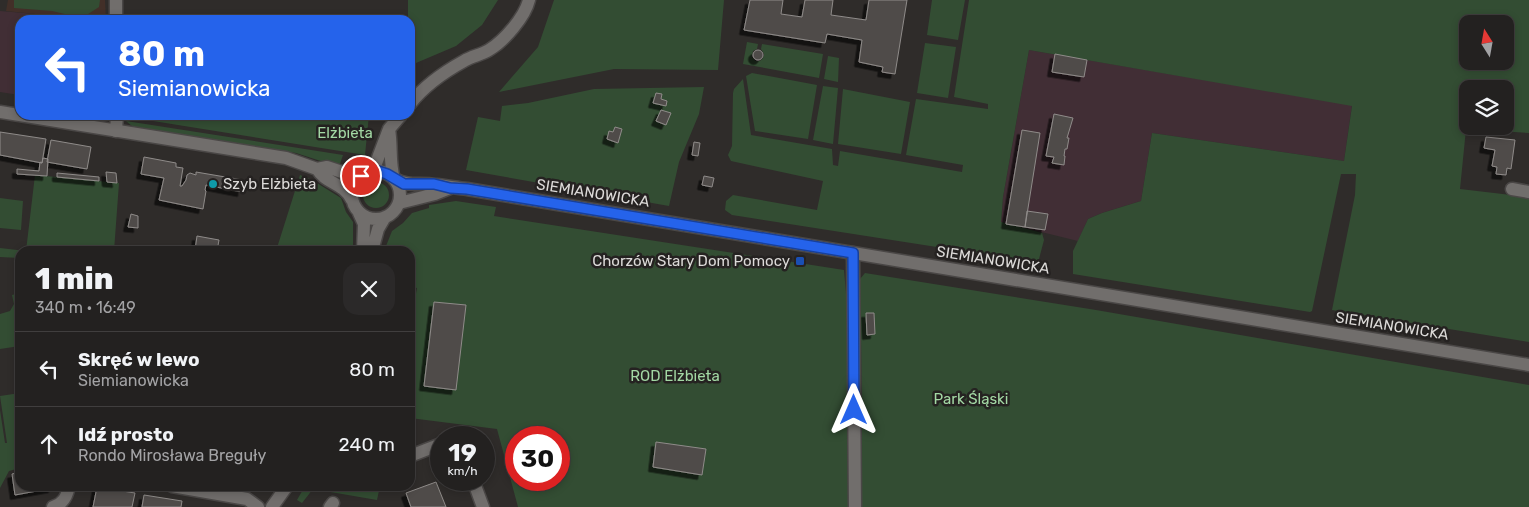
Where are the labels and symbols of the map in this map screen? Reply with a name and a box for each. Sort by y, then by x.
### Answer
north arrow [1459,15,1514,70]
park label: Elżbieta [317,124,373,142]
pin [340,155,382,197]
place label: Szyb Elżbieta [223,175,316,193]
street label: SIEMIANOWICKA [535,175,651,211]
marker: Szyb Elżbieta [207,178,219,190]
street label: SIEMIANOWICKA [935,242,1051,278]
place label: Chorzów Stary Dom Pomocy [592,252,790,270]
marker: Chorzów Stary Dom Pomocy [794,255,806,267]
street label: SIEMIANOWICKA [1334,308,1450,344]
park label: ROD Elżbieta [630,367,720,385]
position arrow [827,383,879,435]
park label: Park Śląski [933,390,1009,408]
speed limit sign: 30 [505,426,570,491]

